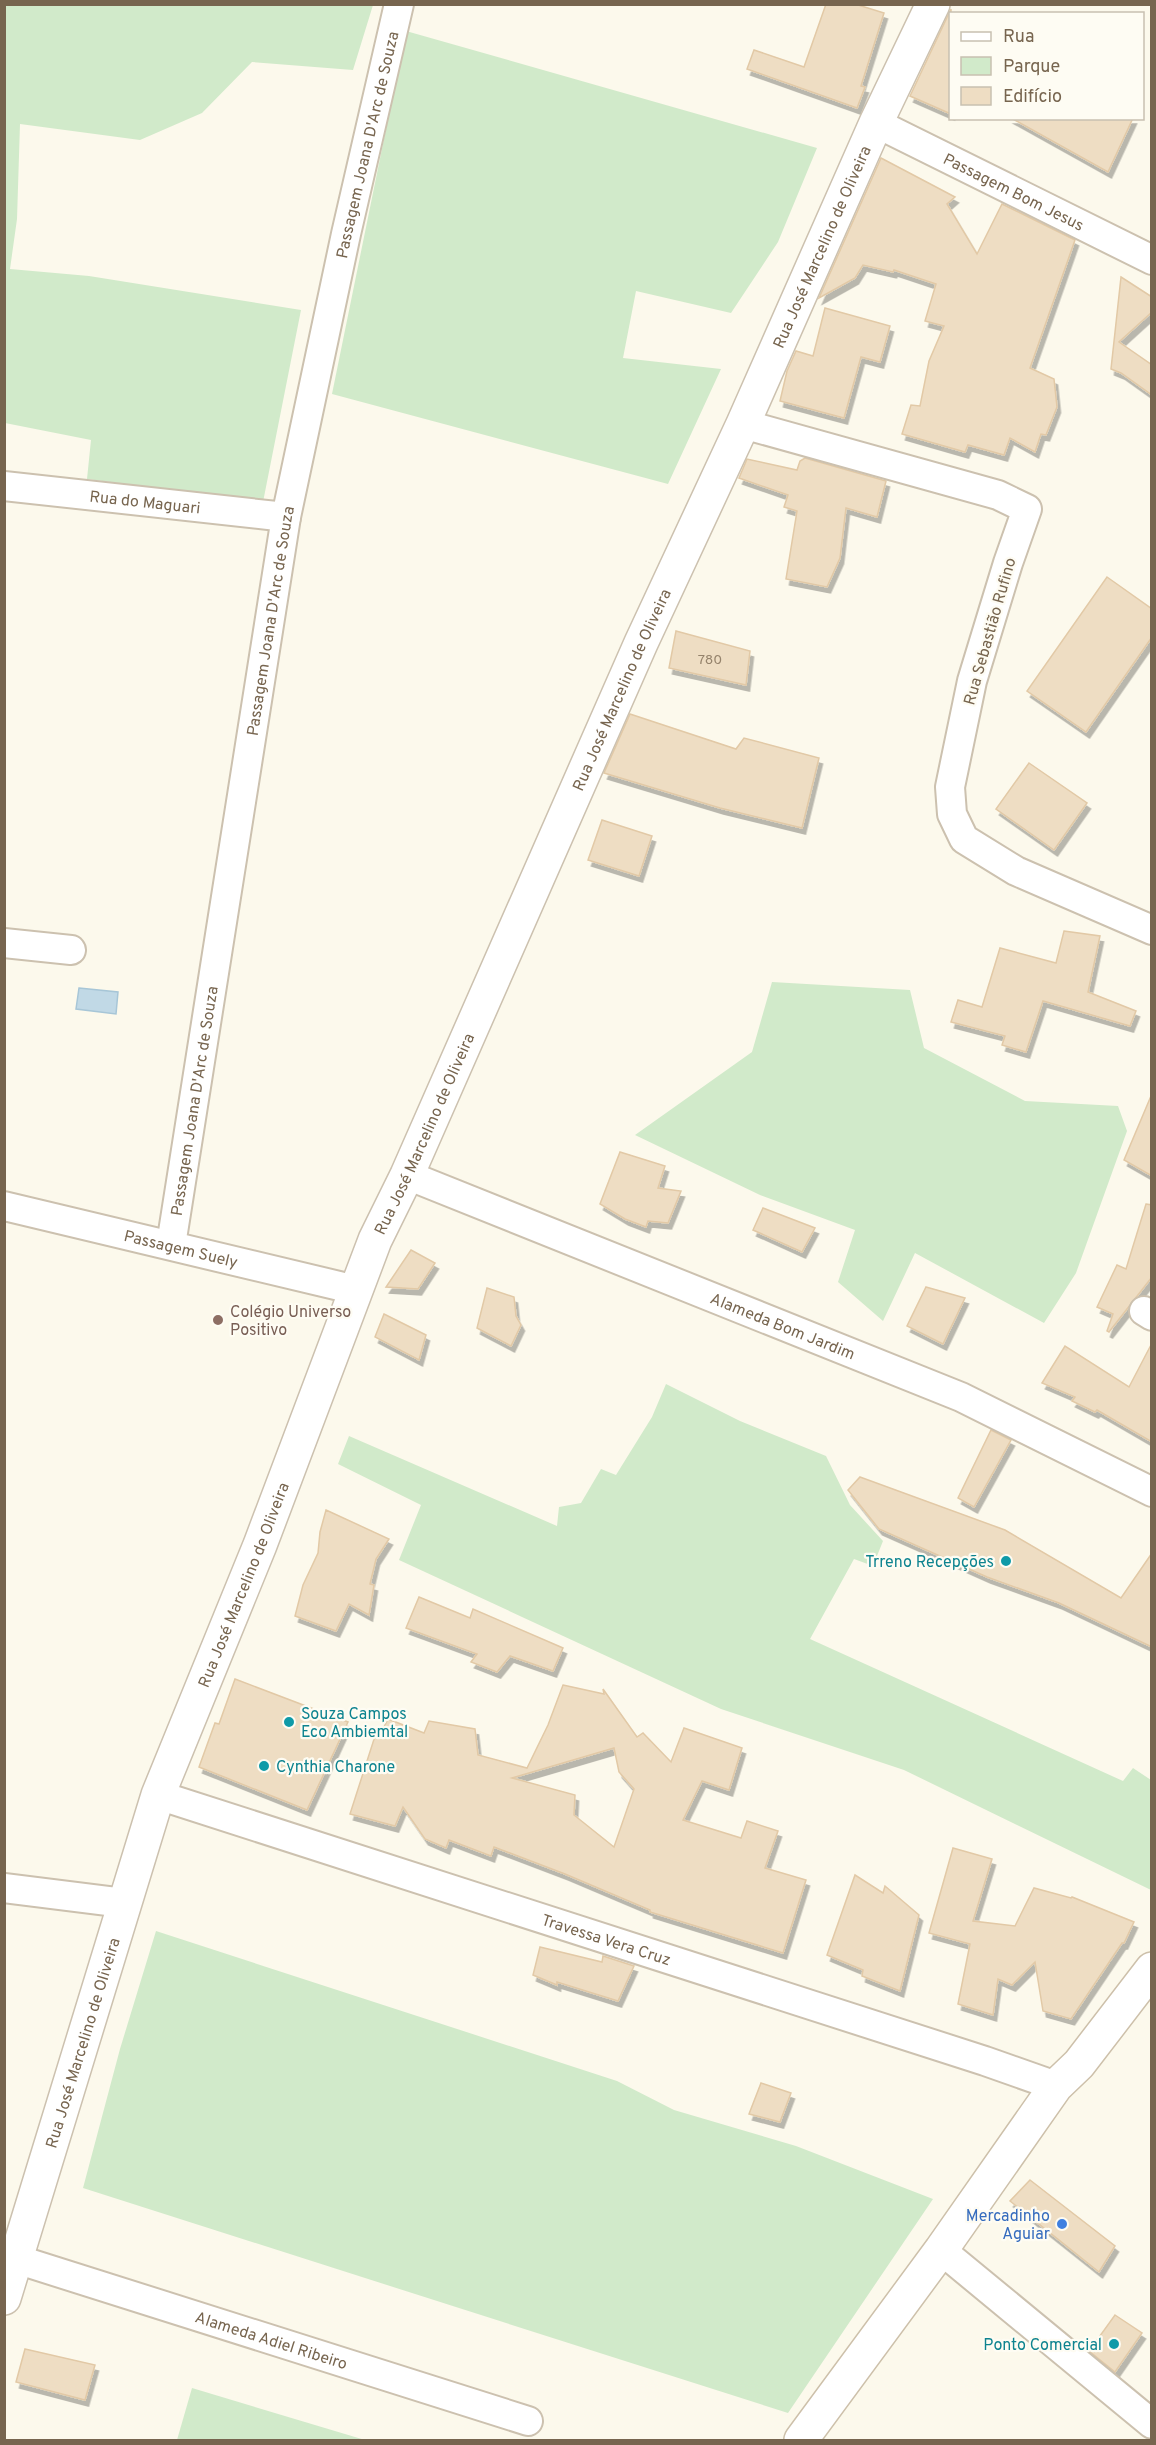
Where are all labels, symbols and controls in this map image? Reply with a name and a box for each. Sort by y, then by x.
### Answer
legend [949,12,1144,120]
text: Rua [1003,26,1034,49]
street label: Passagem Joana D'Arc de Souza [333,30,404,261]
text: Parque [1003,56,1060,79]
text: Edifício [1003,86,1062,109]
street label: Rua José Marcelino de Oliveira [770,143,877,352]
street label: Passagem Bom Jesus [939,150,1087,237]
street label: Rua do Maguari [88,487,201,520]
street label: Passagem Joana D'Arc de Souza [244,504,300,737]
street label: Rua Sebastião Rufino [960,555,1022,708]
street label: Rua José Marcelino de Oliveira [569,586,677,795]
house number: 780 [698,652,722,669]
street label: Passagem Joana D'Arc de Souza [168,985,224,1218]
street label: Rua José Marcelino de Oliveira [371,1031,480,1239]
street label: Passagem Suely [122,1227,240,1273]
street label: Alameda Bom Jardim [707,1290,858,1365]
place label: Colégio Universo Positivo [230,1303,351,1341]
marker: Colégio Universo Positivo [211,1313,225,1327]
street label: Rua José Marcelino de Oliveira [195,1480,295,1691]
place label: Trreno Recepções [865,1553,994,1573]
marker: Trreno Recepções [999,1554,1013,1568]
place label: Souza Campos Eco Ambiemtal [301,1705,408,1743]
marker: Souza Campos Eco Ambiemtal [282,1715,296,1729]
place label: Cynthia Charone [276,1758,395,1778]
marker: Cynthia Charone [257,1759,271,1773]
street label: Travessa Vera Cruz [539,1911,673,1971]
street label: Rua José Marcelino de Oliveira [42,1936,126,2151]
place label: Mercadinho Aguiar [966,2207,1050,2245]
marker: Mercadinho Aguiar [1055,2217,1069,2231]
street label: Alameda Adiel Ribeiro [192,2308,350,2375]
place label: Ponto Comercial [983,2336,1102,2356]
marker: Ponto Comercial [1107,2337,1121,2351]

